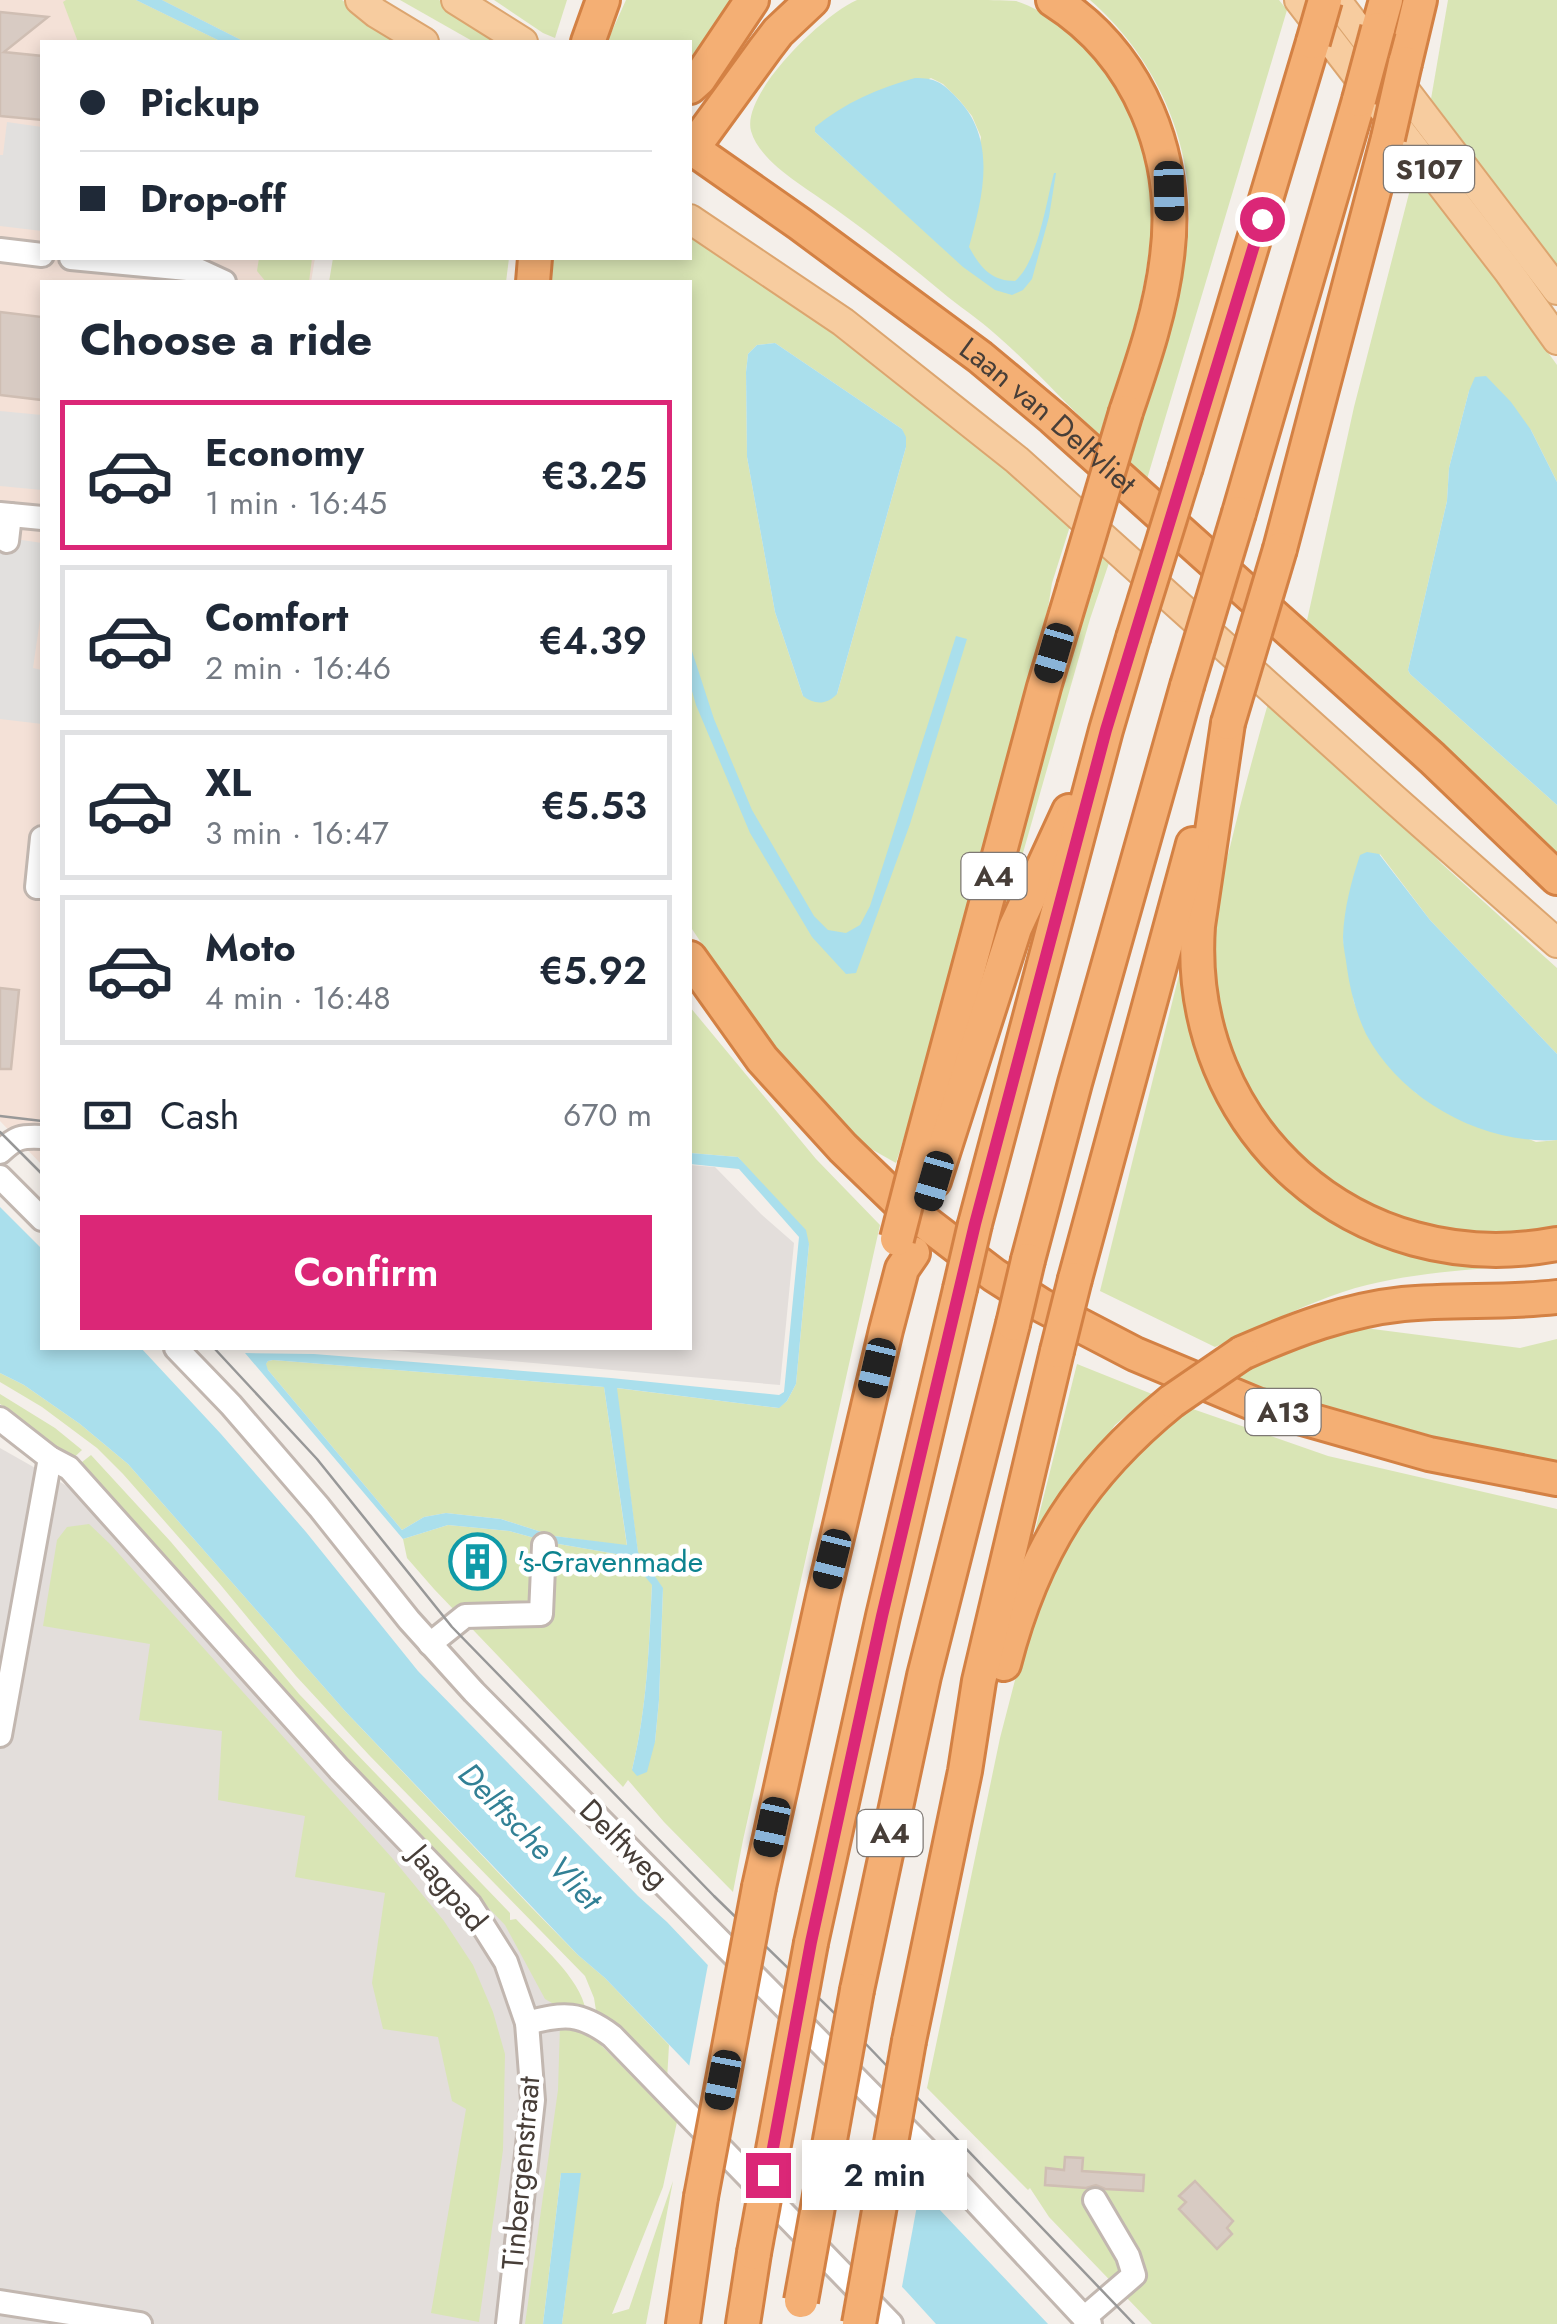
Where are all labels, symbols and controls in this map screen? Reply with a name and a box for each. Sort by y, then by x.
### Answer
text: Pickup [140,75,260,130]
road number: S107 [1384,146,1474,192]
car [1153,161,1185,221]
text: Drop-off [140,171,286,226]
route start [1240,197,1285,242]
text: Choose a ride [80,307,372,372]
street label: Laan van Delfvliet [951,327,1147,505]
text: Economy [205,425,364,480]
icon: car [85,430,175,520]
text: €3.25 [541,448,647,503]
text: 1 min · 16:45 [205,480,387,526]
text: Comfort [205,590,348,645]
icon: car [85,595,175,685]
text: €4.39 [539,613,647,668]
car [1031,620,1077,686]
text: 2 min · 16:46 [205,645,391,691]
text: XL [205,755,251,810]
icon: car [85,760,175,850]
text: €5.53 [541,778,647,833]
text: 3 min · 16:47 [205,810,389,856]
road number: A4 [962,853,1026,899]
text: Moto [205,920,296,975]
icon: car [85,925,175,1015]
text: €5.92 [539,943,647,998]
text: 4 min · 16:48 [205,975,391,1021]
icon: cash [80,1088,135,1143]
text: Cash [160,1088,240,1143]
text: 670 m [563,1092,652,1138]
car [911,1148,957,1214]
button: Confirm [80,1215,652,1330]
car [856,1335,898,1401]
road number: A13 [1246,1389,1320,1435]
car [810,1526,854,1592]
building icon: 's-Gravenmade [448,1532,508,1592]
place label: 's-Gravenmade [517,1540,703,1583]
water label: Delftsche Vliet [448,1752,614,1922]
street label: Delftweg [570,1789,679,1898]
car [751,1795,793,1859]
road number: A4 [858,1810,922,1856]
street label: Jaagpad [397,1832,498,1940]
car [703,2048,743,2112]
street label: Tinbergenstraat [491,2074,550,2271]
callout: 2 min [803,2140,968,2210]
text: 2 min [843,2152,926,2198]
route end [746,2153,791,2198]

